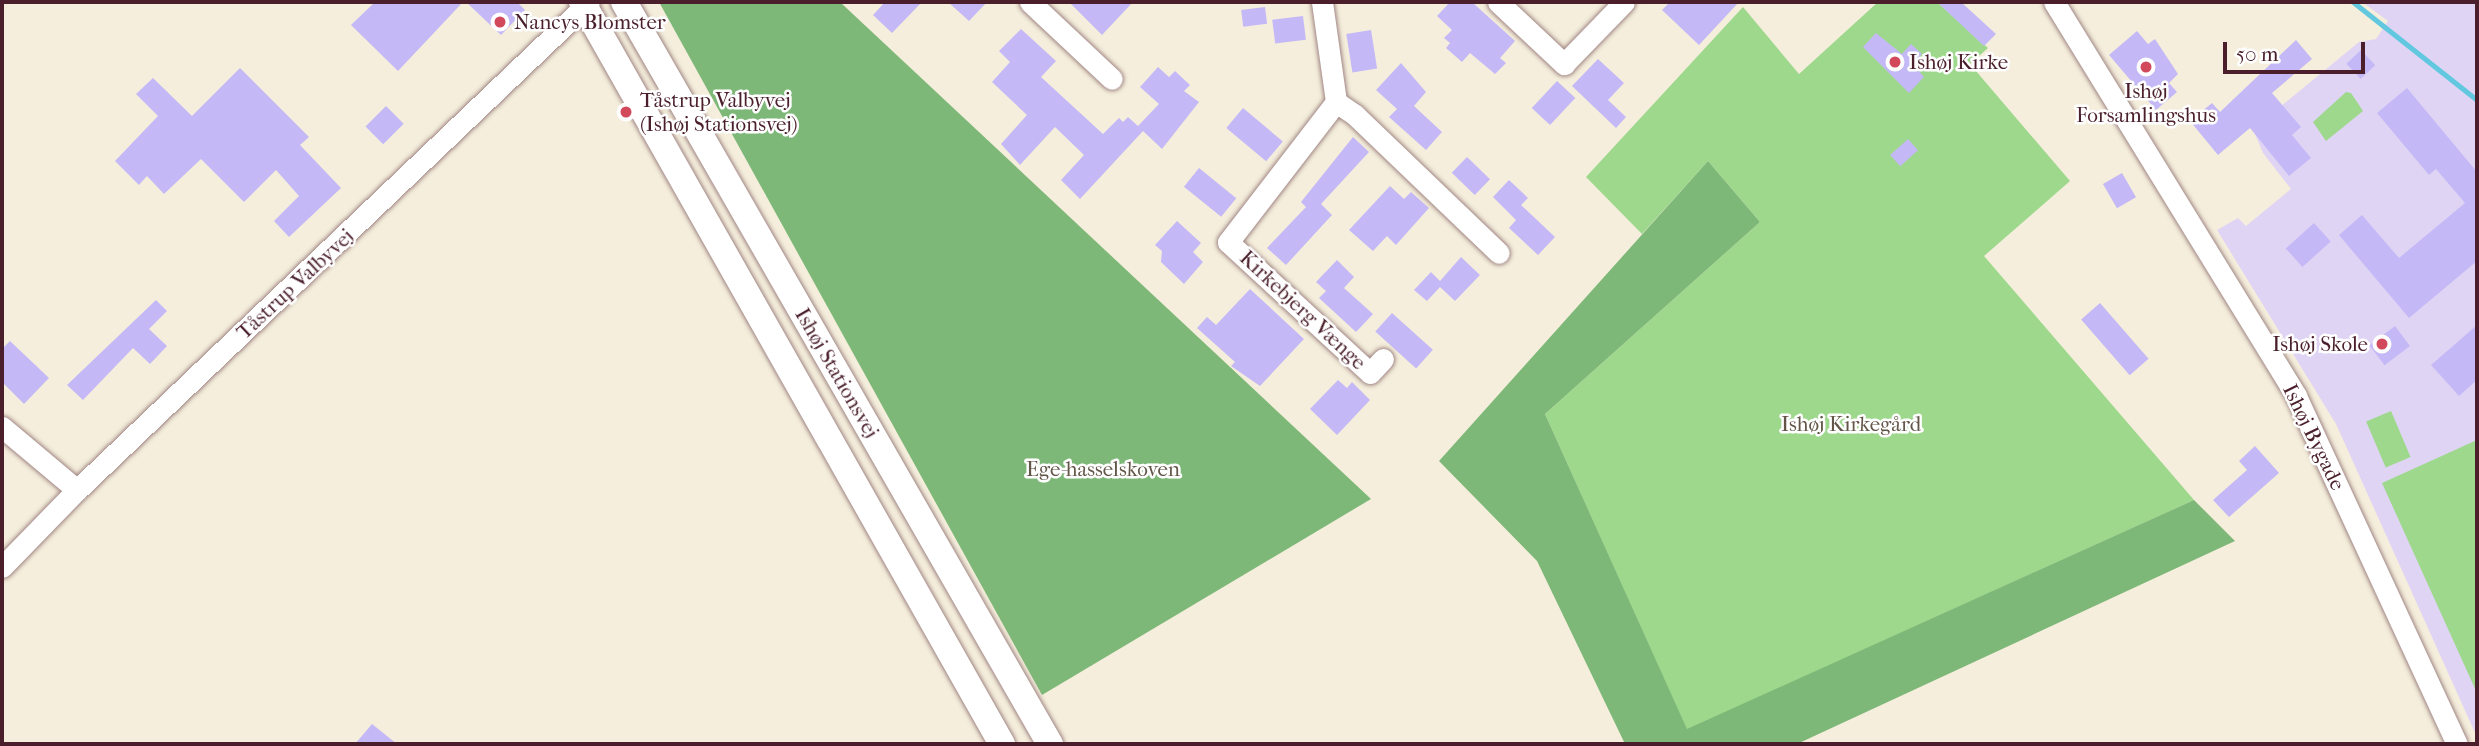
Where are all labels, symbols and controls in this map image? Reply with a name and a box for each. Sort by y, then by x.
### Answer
place label: Nancys Blomster [514,9,666,35]
marker: Nancys Blomster [492,14,508,30]
scale bar [2227,28,2369,72]
text: 50 m [2236,42,2279,66]
place label: Ishøj Kirke [1909,49,2008,75]
marker: Ishøj Kirke [1887,54,1903,70]
marker: Ishøj Forsamlingshus [2138,59,2154,75]
place label: Ishøj Forsamlingshus [2076,78,2216,128]
place label: Tåstrup Valbyvej (Ishøj Stationsvej) [640,87,798,137]
marker: Tåstrup Valbyvej (Ishøj Stationsvej) [618,104,634,120]
street label: Tåstrup Valbyvej [231,223,359,345]
street label: Kirkebjerg Vænge [1235,245,1371,375]
street label: Ishøj Stationsvej [790,304,884,442]
place label: Ishøj Skole [2272,331,2368,357]
marker: Ishøj Skole [2374,336,2390,352]
street label: Ishøj Bygade [2277,380,2351,494]
park label: Ishøj Kirkegård [1781,411,1921,437]
park label: Ege-hasselskoven [1026,456,1180,482]

